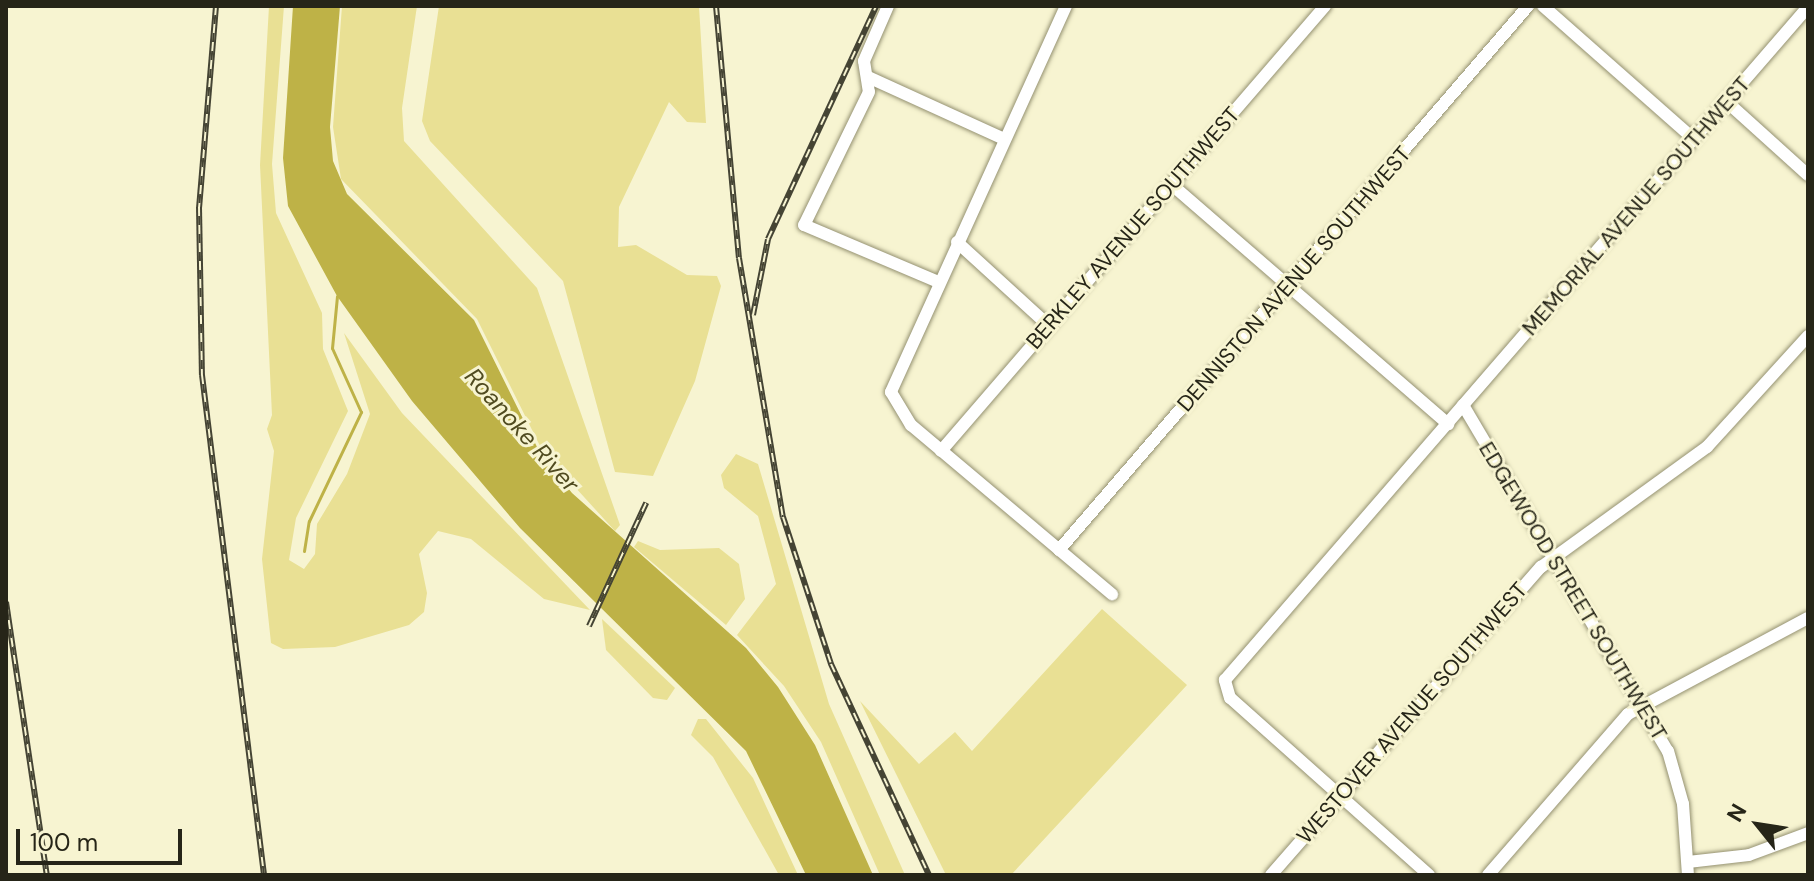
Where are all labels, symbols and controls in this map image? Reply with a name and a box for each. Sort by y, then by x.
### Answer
street label: MEMORIAL AVENUE SOUTHWEST [1516,71,1756,341]
street label: BERKLEY AVENUE SOUTHWEST [1021,102,1245,354]
street label: DENNISTON AVENUE SOUTHWEST [1172,141,1416,417]
water label: Roanoke River [459,362,585,498]
street label: EDGEWOOD STREET SOUTHWEST [1473,437,1673,745]
street label: WESTOVER AVENUE SOUTHWEST [1291,577,1533,849]
north arrow [1718,785,1798,865]
text: N [1720,799,1753,827]
scale bar [20,813,186,863]
text: 100 m [30,827,98,858]

